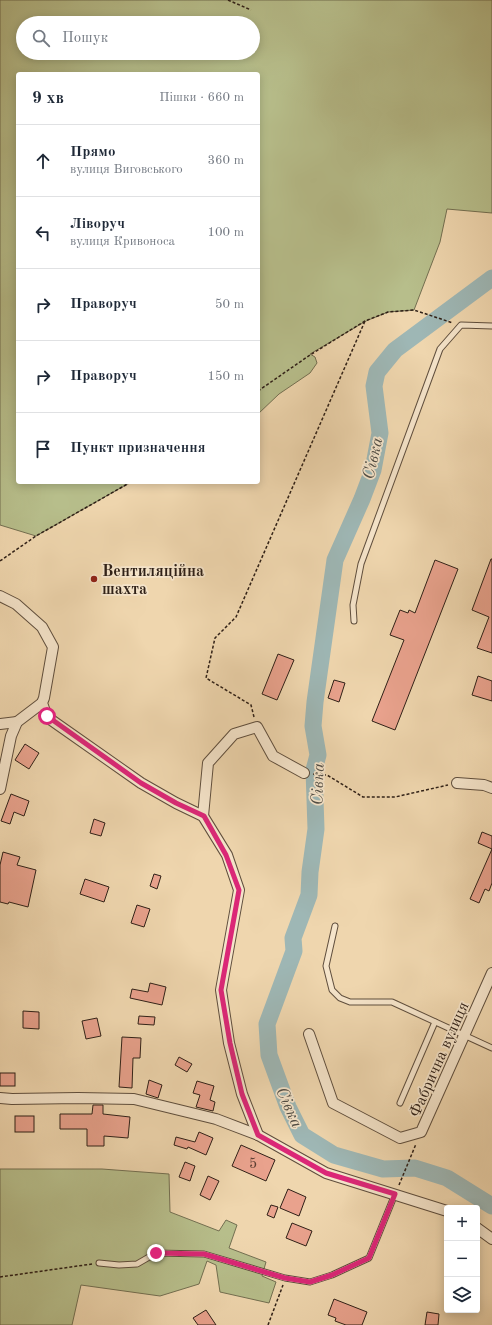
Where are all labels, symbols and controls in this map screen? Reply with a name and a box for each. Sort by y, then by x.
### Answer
search box [16,16,260,60]
icon: search [30,27,52,49]
text: Пошук [62,31,108,46]
text: 9 хв [32,90,64,107]
text: Пішки · 660 m [159,91,244,104]
text: Прямо [70,145,116,160]
icon: ahead [32,150,54,172]
text: 360 m [207,154,244,167]
text: вулиця Виговського [70,163,183,176]
text: Ліворуч [70,217,125,232]
icon: left [32,222,54,244]
text: 100 m [207,226,244,239]
text: вулиця Кривоноса [70,235,175,248]
icon: right [32,294,54,316]
text: Праворуч [70,297,137,312]
text: 50 m [215,298,244,311]
icon: right [32,366,54,388]
text: Праворуч [70,369,137,384]
text: 150 m [207,370,244,383]
water label: Сівка [360,436,387,481]
icon: arrive [32,438,54,460]
text: Пункт призначення [70,441,206,456]
place label: Вентиляційна шахта [102,564,204,598]
marker: Вентиляційна шахта [89,574,99,584]
route start [38,707,56,725]
water label: Сівка [309,762,328,806]
street label: Фабрична вулиця [407,1000,472,1120]
water label: Сівка [272,1085,305,1131]
house number: 5 [249,1157,257,1171]
map controls [444,1205,480,1313]
button: + [444,1205,480,1241]
button: − [444,1241,480,1277]
route end [147,1244,165,1262]
button: layers [444,1277,480,1313]

